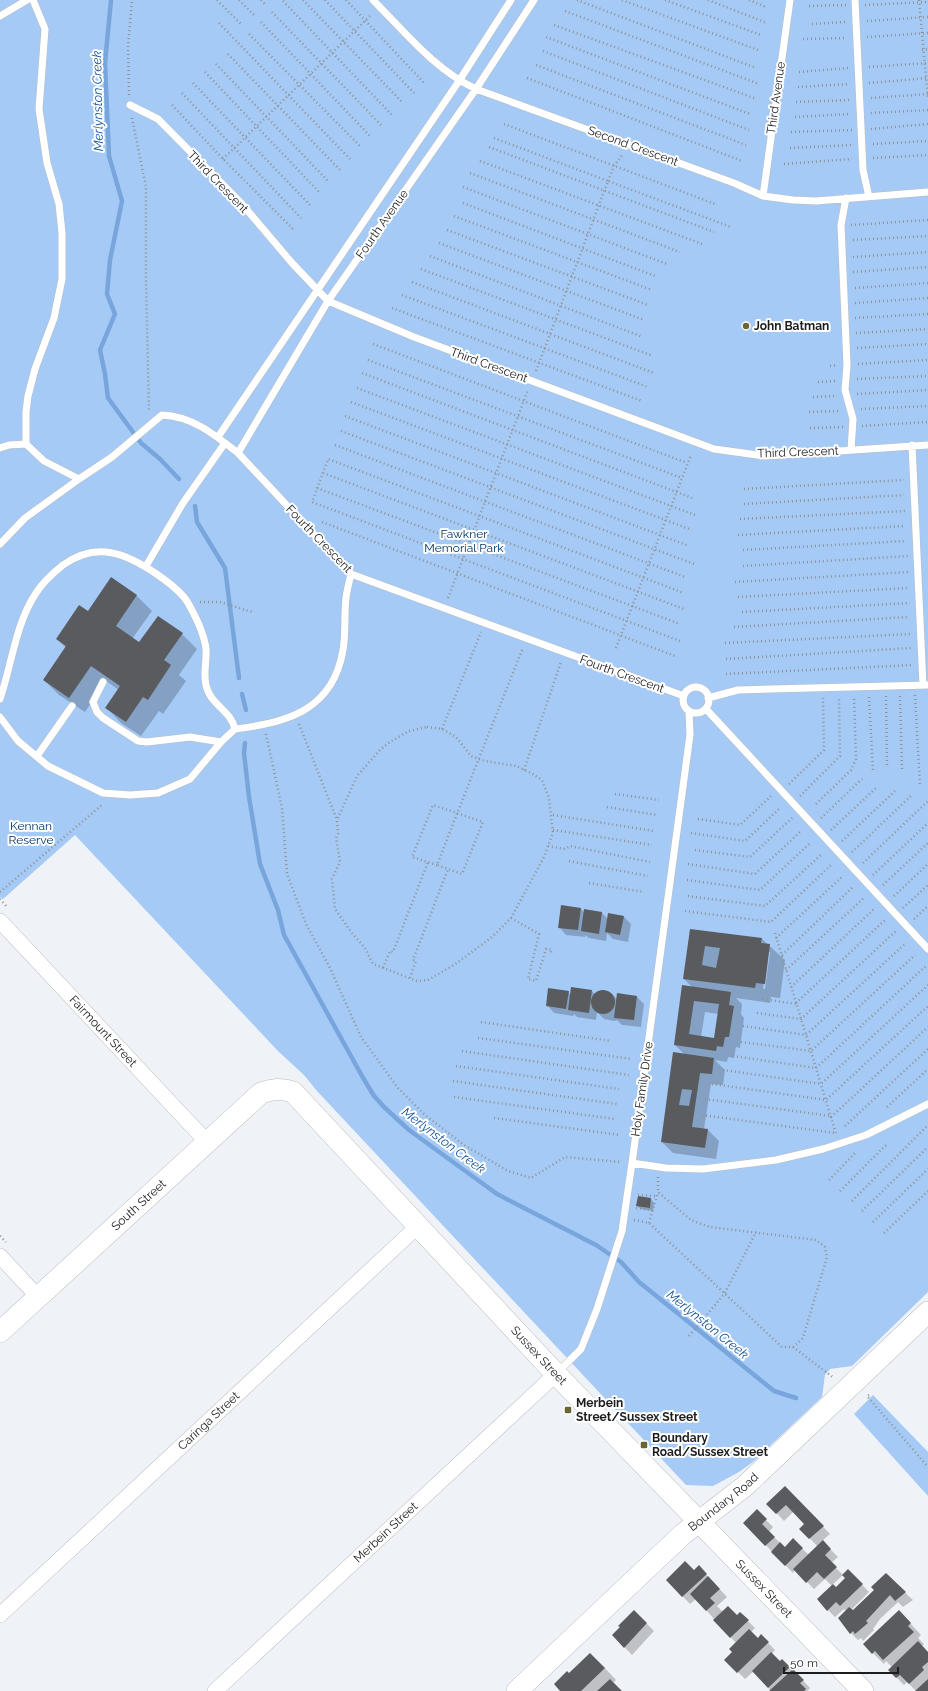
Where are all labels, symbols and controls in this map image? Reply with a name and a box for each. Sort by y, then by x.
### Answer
water label: Merlynston Creek [89,50,106,151]
street label: Third Avenue [764,61,788,135]
street label: Second Crescent [586,123,680,169]
street label: Third Crescent [185,148,251,216]
street label: Fourth Avenue [353,187,411,261]
place label: John Batman [754,319,829,333]
marker: John Batman [741,321,751,331]
street label: Third Crescent [448,345,530,385]
street label: Third Crescent [757,444,839,460]
street label: Fourth Crescent [283,502,355,576]
park label: Fawkner Memorial Park [424,527,504,555]
street label: Fourth Crescent [578,652,666,696]
park label: Kennan Reserve [9,819,53,847]
street label: Fairmount Street [67,993,140,1070]
street label: Holy Family Drive [628,1041,656,1137]
water label: Merlynston Creek [399,1104,488,1177]
street label: South Street [108,1177,169,1233]
water label: Merlynston Creek [664,1287,752,1362]
street label: Sussex Street [508,1323,570,1388]
street label: Caringa Street [175,1389,242,1453]
place label: Merbein Street/Sussex Street [576,1396,698,1424]
marker: Merbein Street/Sussex Street [563,1405,573,1415]
place label: Boundary Road/Sussex Street [652,1431,768,1459]
marker: Boundary Road/Sussex Street [639,1440,649,1450]
street label: Boundary Road [686,1470,761,1534]
street label: Merbein Street [351,1499,421,1565]
street label: Sussex Street [733,1557,795,1621]
scale bar [784,1649,898,1675]
text: 50 m [790,1656,818,1670]

